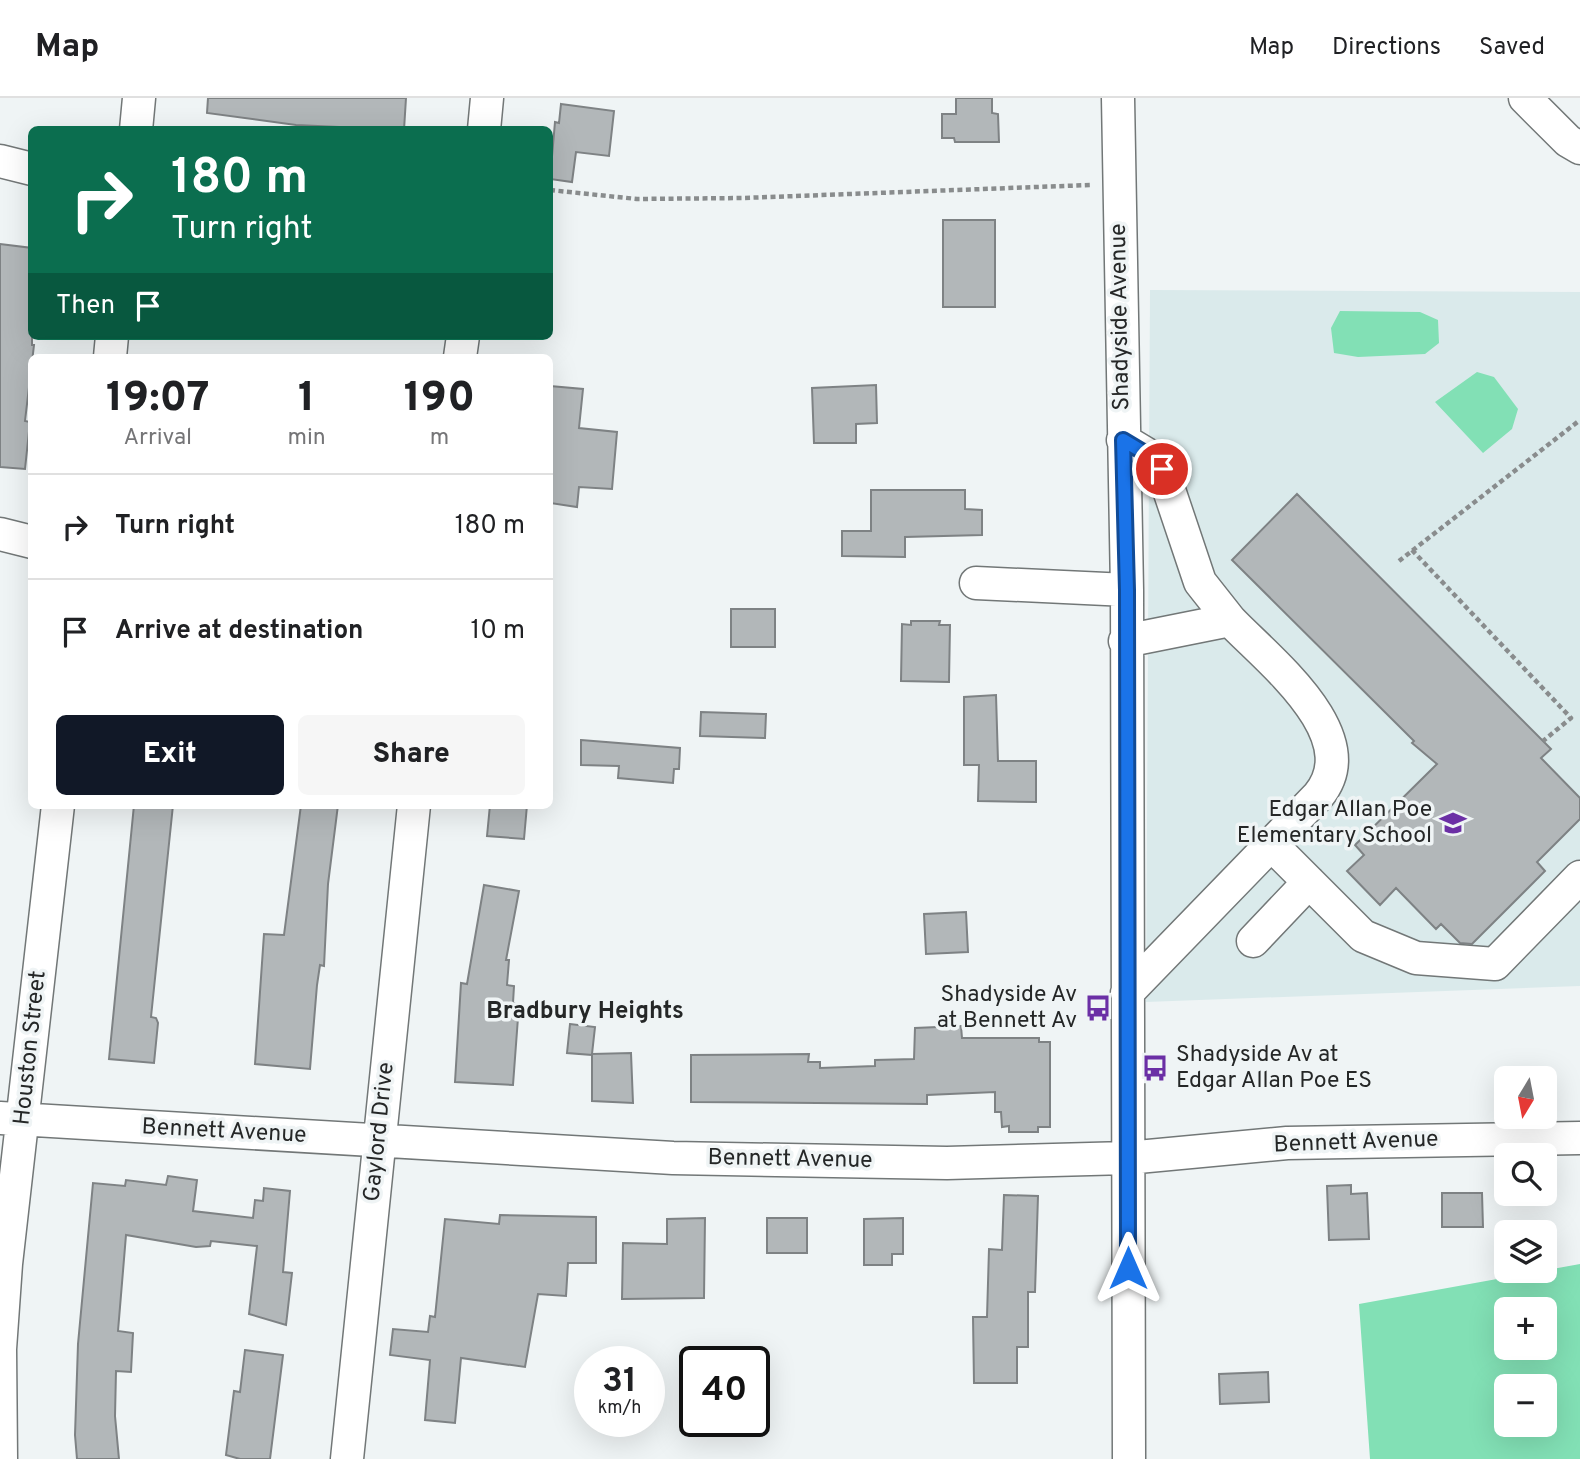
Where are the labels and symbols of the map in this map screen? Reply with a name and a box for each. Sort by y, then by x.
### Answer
street label: Shadyside Avenue [1105,223,1137,411]
pin [1132,439,1192,499]
place label: Edgar Allan Poe Elementary School [1237,796,1432,851]
school or university icon: Edgar Allan Poe Elementary School [1438,808,1468,838]
street label: Houston Street [8,969,54,1127]
place label: Shadyside Av at Bennett Av [937,981,1077,1036]
bus stop icon: Shadyside Av at Bennett Av [1083,993,1113,1023]
district label: Bradbury Heights [486,997,684,1027]
place label: Shadyside Av at Edgar Allan Poe ES [1176,1041,1372,1096]
bus stop icon: Shadyside Av at Edgar Allan Poe ES [1140,1053,1170,1083]
street label: Gaylord Drive [358,1061,402,1203]
north arrow [1494,1066,1558,1129]
street label: Bennett Avenue [141,1113,307,1151]
street label: Bennett Avenue [1273,1126,1439,1160]
street label: Bennett Avenue [707,1144,873,1176]
position arrow [1091,1231,1165,1305]
speed limit sign: 40 [679,1346,770,1437]

